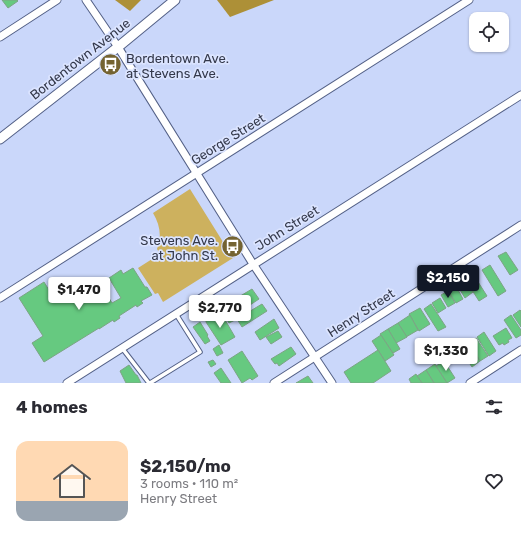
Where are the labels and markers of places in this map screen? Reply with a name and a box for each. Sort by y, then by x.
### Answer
place label: Bordentown Ave. at Stevens Ave. [126,51,229,81]
bus stop icon: Bordentown Ave. at Stevens Ave. [97,52,123,78]
place label: Stevens Ave. at John St. [140,233,218,263]
bus stop icon: Stevens Ave. at John St. [220,234,246,260]
pin: $2,150 [415,265,481,299]
pin: $1,470 [46,277,112,311]
pin: $2,770 [187,295,253,329]
pin: $1,330 [413,338,479,372]

